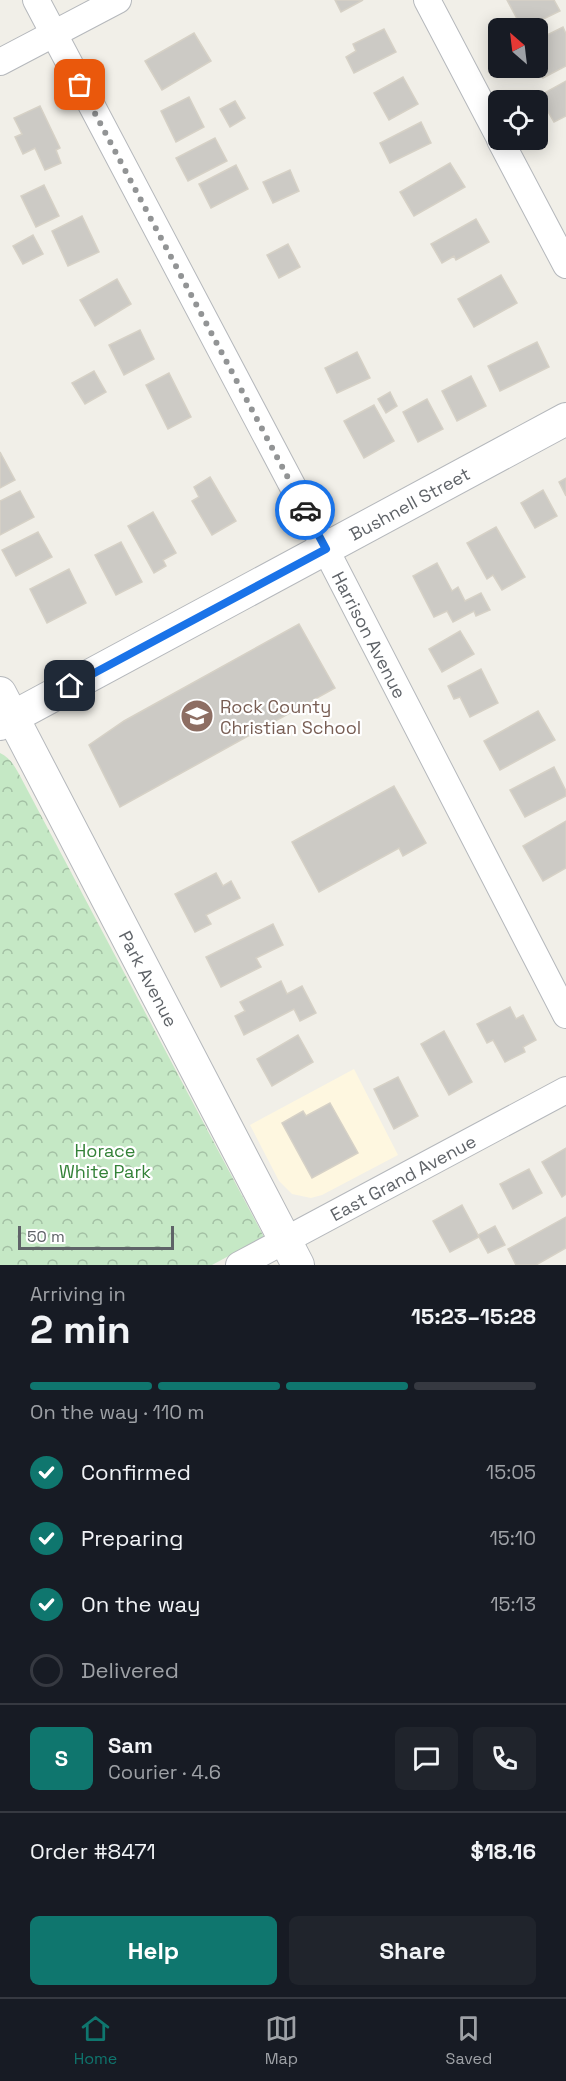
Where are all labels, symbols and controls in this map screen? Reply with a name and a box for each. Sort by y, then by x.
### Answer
north arrow [488,18,548,78]
map controls [488,18,548,150]
pin [54,59,105,110]
icon: bag [63,68,96,101]
button: locate [488,90,548,150]
street label: Bushnell Street [345,462,474,545]
courier [275,480,335,540]
icon: car [289,494,322,527]
street label: Harrison Avenue [327,567,412,702]
pin [44,660,95,711]
icon: home [53,669,86,702]
place label: Rock County Christian School [220,695,361,739]
school or university icon: Rock County Christian School [179,698,215,734]
street label: Park Avenue [114,926,183,1031]
street label: East Grand Avenue [326,1129,480,1226]
park label: Horace White Park [59,1139,151,1183]
scale bar [18,1223,174,1250]
text: 50 m [27,1226,65,1247]
text: Arriving in [30,1281,126,1307]
text: 15:23–15:28 [411,1302,536,1330]
text: 2 min [30,1305,131,1354]
text: On the way · 110 m [30,1399,204,1425]
icon: check [30,1456,63,1489]
text: Confirmed [81,1458,191,1486]
text: 15:05 [486,1459,536,1485]
icon: check [30,1522,63,1555]
text: Preparing [81,1524,183,1552]
text: 15:10 [489,1525,536,1551]
icon: check [30,1588,63,1621]
text: On the way [81,1590,200,1618]
text: 15:13 [490,1591,536,1617]
text: Delivered [81,1656,179,1684]
button: chat [395,1727,458,1790]
button: phone [473,1727,536,1790]
text: Sam [108,1731,153,1759]
text: S [55,1744,68,1772]
text: Courier · 4.6 [108,1759,221,1785]
text: Order #8471 [30,1837,156,1865]
text: $18.16 [471,1837,536,1865]
button: Help [30,1916,277,1985]
button: Share [289,1916,536,1985]
tab: Home [74,2012,117,2069]
tab: Map [265,2012,298,2069]
tab: Saved [446,2012,492,2069]

